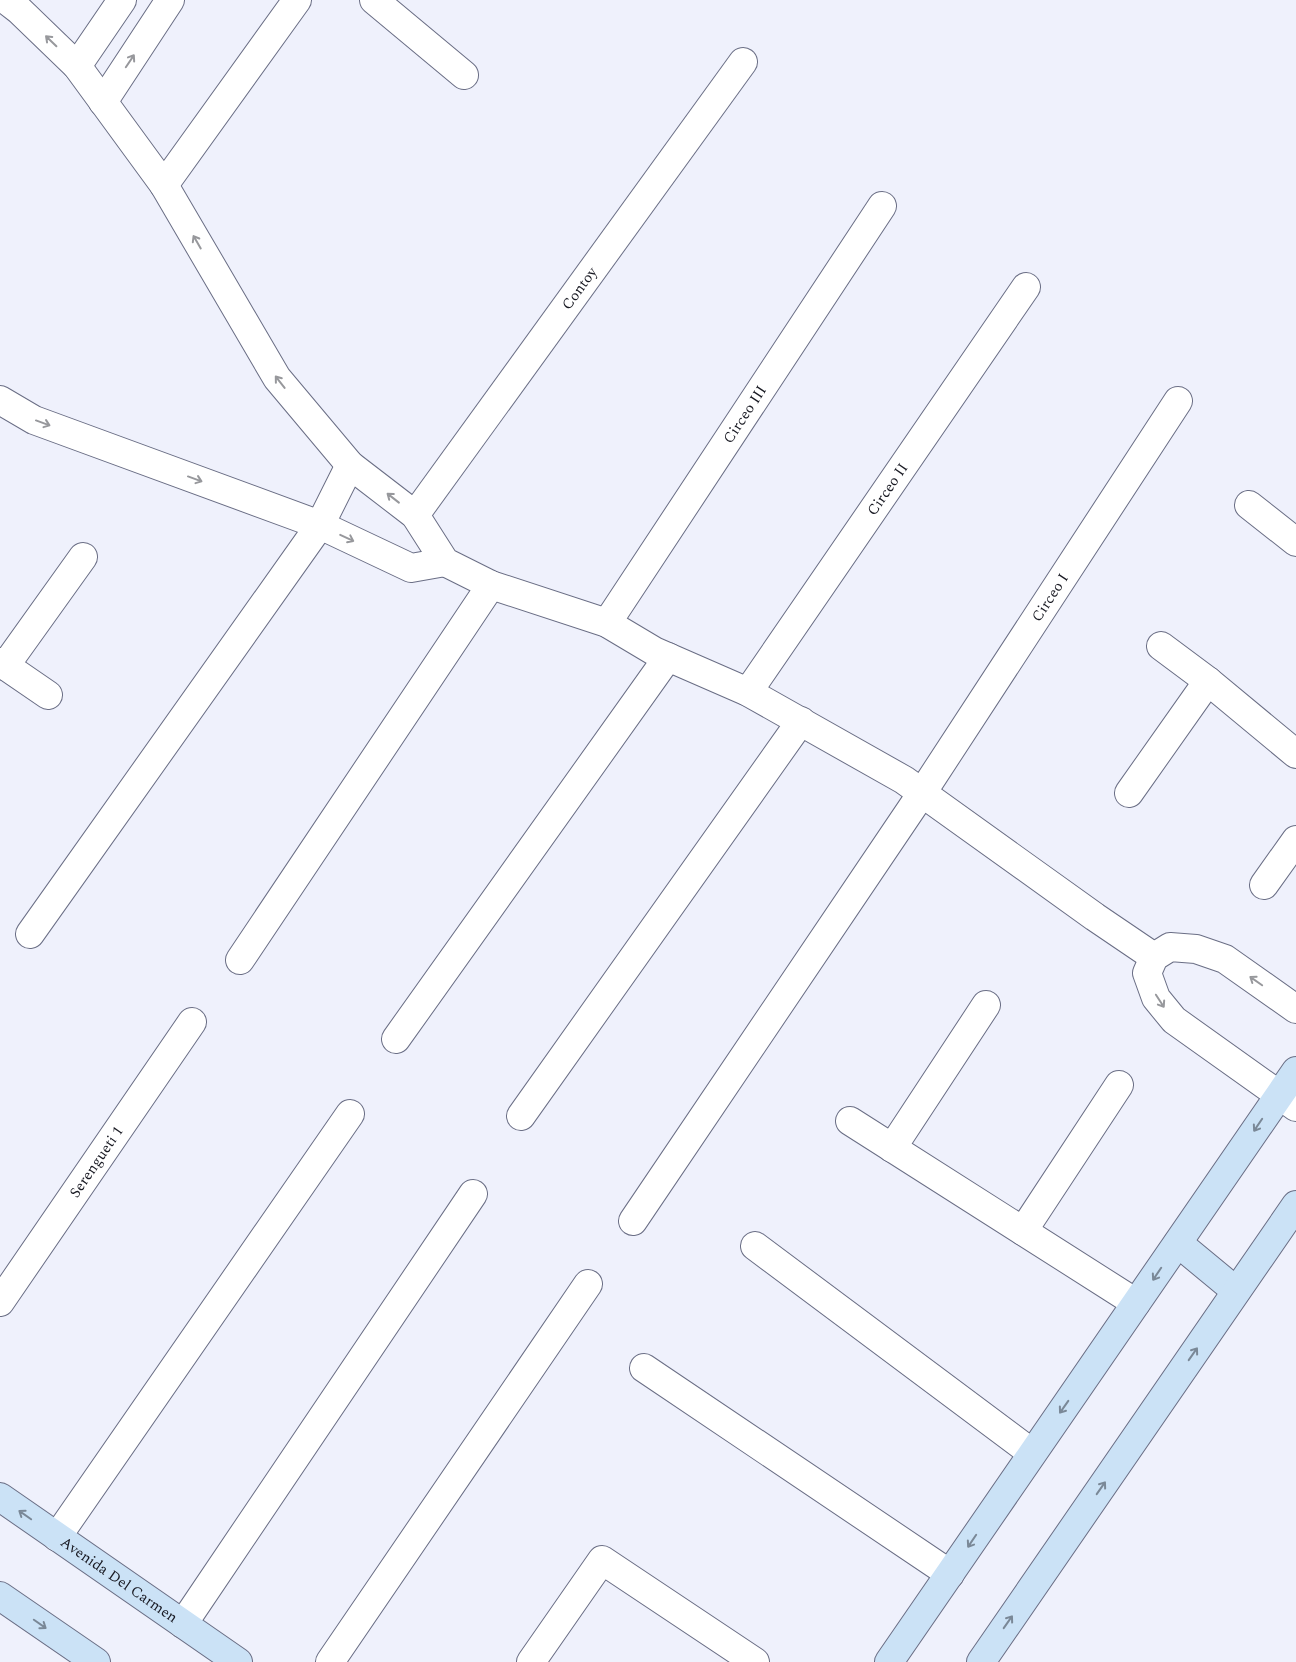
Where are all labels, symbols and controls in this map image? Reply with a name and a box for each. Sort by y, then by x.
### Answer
one-way arrow [44,35,57,47]
one-way arrow [125,54,135,68]
one-way arrow [192,236,202,250]
street label: Contoy [556,261,603,315]
one-way arrow [275,375,286,388]
street label: Circeo III [717,381,772,448]
one-way arrow [35,419,50,428]
street label: Circeo II [861,458,914,520]
one-way arrow [187,475,203,484]
one-way arrow [386,493,400,503]
one-way arrow [339,534,354,543]
street label: Circeo I [1025,569,1074,626]
one-way arrow [1249,976,1263,986]
one-way arrow [1154,994,1165,1008]
one-way arrow [1253,1118,1263,1132]
street label: Serengueti 1 [63,1121,129,1202]
one-way arrow [1152,1266,1162,1280]
one-way arrow [1188,1348,1198,1362]
one-way arrow [1059,1400,1069,1414]
one-way arrow [1096,1481,1106,1495]
one-way arrow [19,1510,33,1520]
street label: Avenida Del Carmen [56,1531,183,1629]
one-way arrow [967,1534,977,1548]
one-way arrow [1003,1615,1013,1629]
one-way arrow [33,1619,47,1629]

